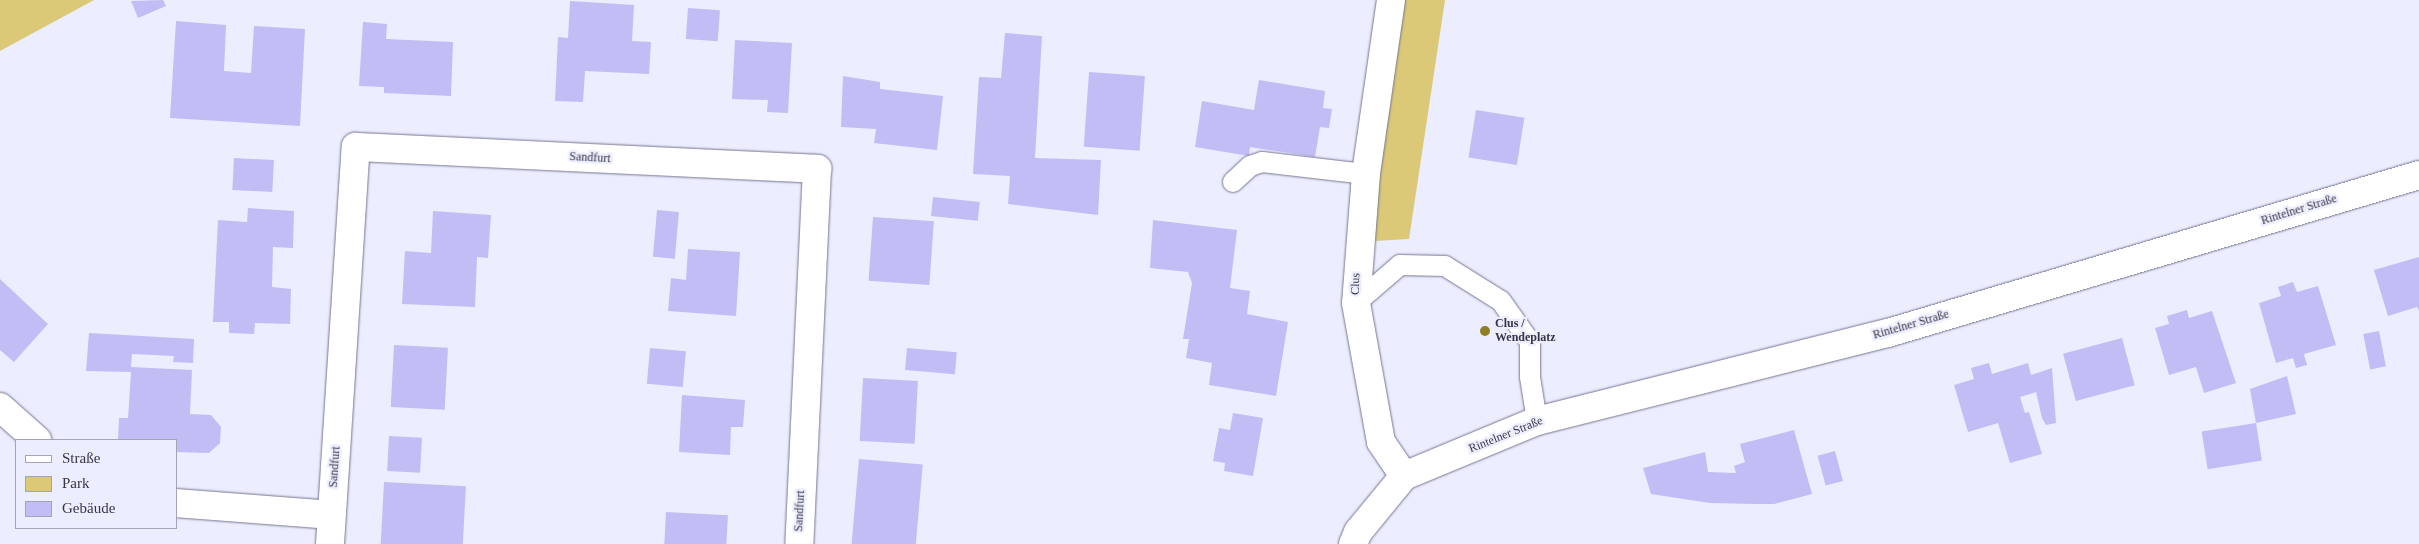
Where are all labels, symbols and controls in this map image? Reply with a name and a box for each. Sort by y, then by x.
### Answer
street label: Sandfurt [569,150,611,166]
street label: Rintelner Straße [2259,192,2339,228]
street label: Clus [1348,273,1364,295]
street label: Rintelner Straße [1871,307,1951,343]
place label: Clus / Wendeplatz [1495,317,1556,345]
marker: Clus / Wendeplatz [1479,325,1491,337]
street label: Rintelner Straße [1467,414,1545,456]
legend [15,439,178,529]
street label: Sandfurt [326,446,344,488]
text: Straße [62,450,100,466]
text: Park [62,475,90,491]
street label: Sandfurt [792,490,808,532]
text: Gebäude [62,500,115,516]

